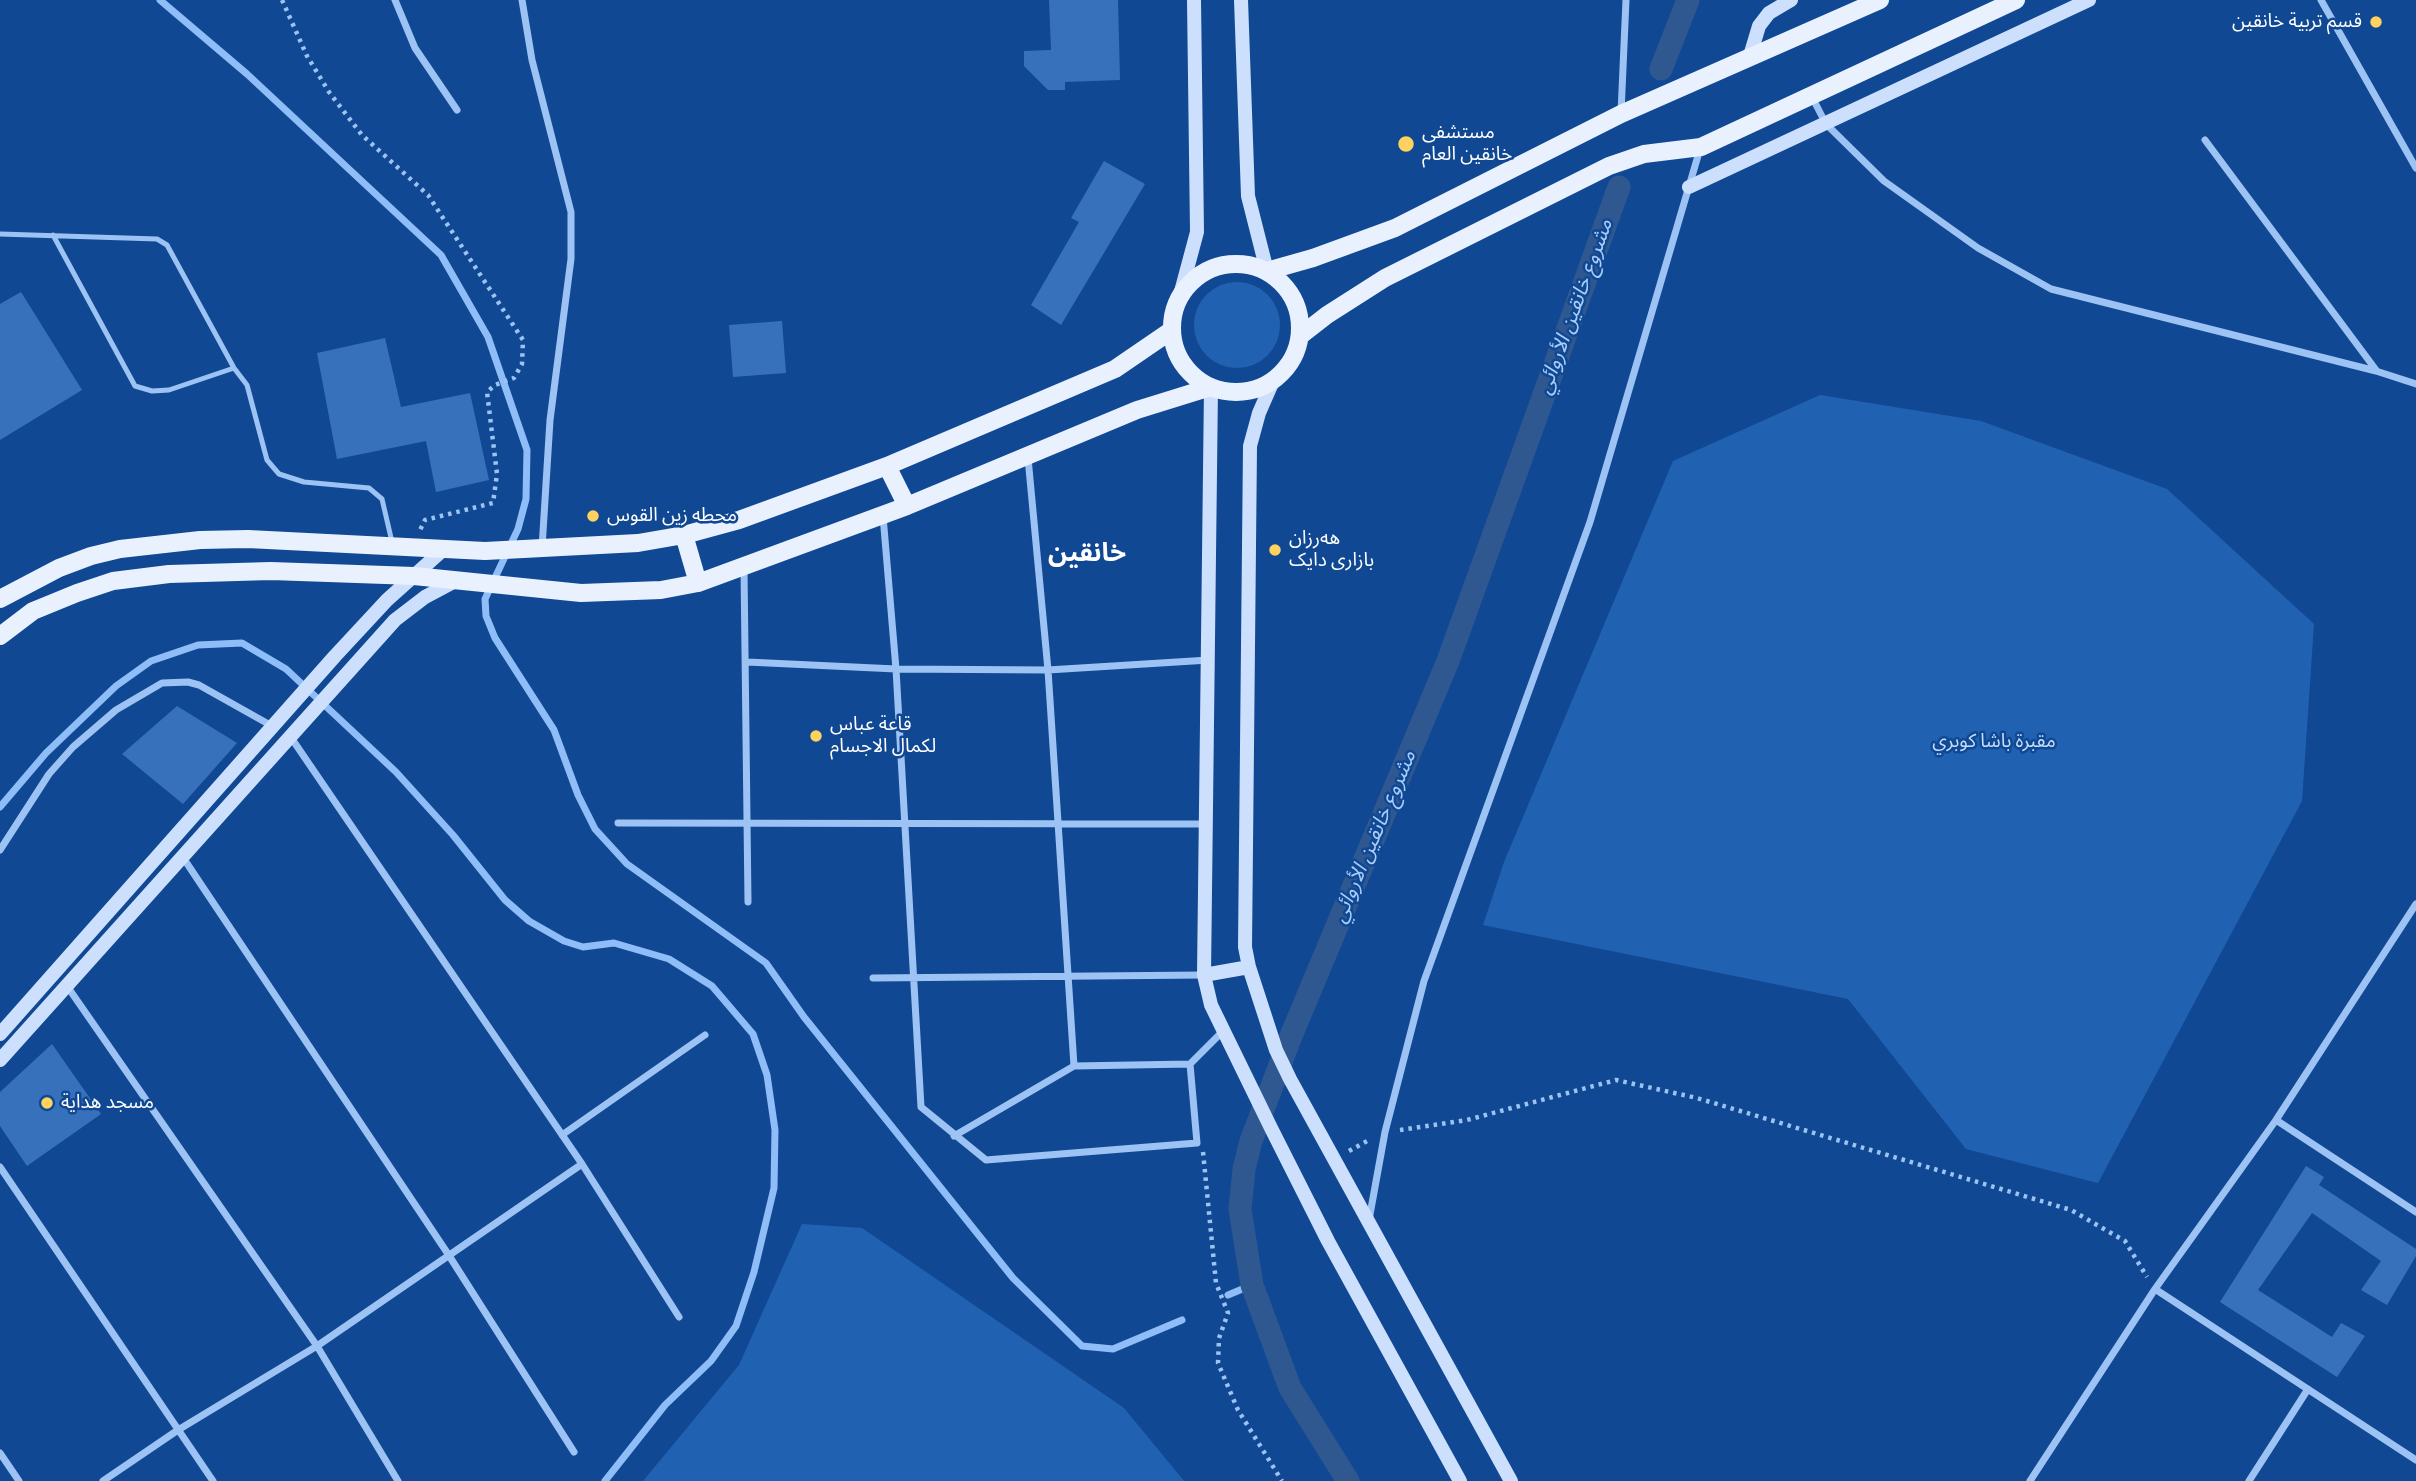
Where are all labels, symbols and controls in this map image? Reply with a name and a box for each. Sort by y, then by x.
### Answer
place label: قسم تربية خانقين [2232,11,2362,33]
marker: قسم تربية خانقين [2368,14,2384,30]
place label: مستشفى خانقين العام [1422,122,1512,166]
marker: مستشفى خانقين العام [1396,134,1416,154]
water label: مشروع خانقين الأروائي [1533,216,1619,398]
place label: محطه زين القوس [607,505,737,527]
marker: محطه زين القوس [585,508,601,524]
place label: هەرزان بازاری دایک [1289,528,1374,572]
district label: خانقين [1048,539,1126,571]
marker: هەرزان بازاری دایک [1267,542,1283,558]
place label: قاعة عباس لكمال الاجسام [830,714,936,758]
marker: قاعة عباس لكمال الاجسام [808,728,824,744]
park label: مقبرة باشا كوبري [1932,731,2056,753]
water label: مشروع خانقين الأروائي [1327,747,1423,927]
place label: مسجد هداية [61,1092,154,1114]
marker: مسجد هداية [39,1095,55,1111]

